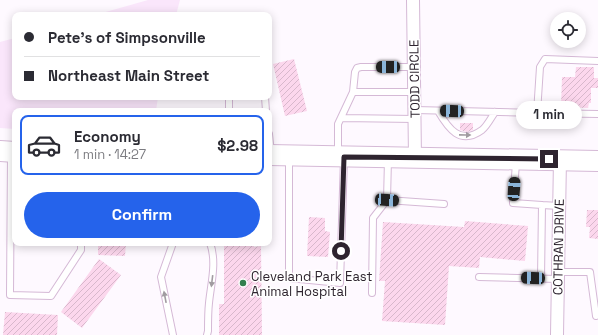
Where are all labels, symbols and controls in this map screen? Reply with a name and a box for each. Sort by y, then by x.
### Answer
map controls [550,12,586,48]
button: locate [550,12,586,48]
text: Pete's of Simpsonville [48,28,206,47]
street label: TODD CIRCLE [405,40,424,118]
car [376,61,400,73]
text: Northeast Main Street [48,66,209,85]
callout: 1 min [516,101,582,129]
car [440,105,464,117]
text: 1 min [533,106,565,123]
icon: car [26,127,62,163]
text: Economy [74,127,141,146]
one-way arrow [459,132,472,138]
text: $2.98 [217,136,258,155]
text: 1 min · 14:27 [74,146,146,163]
route end [540,150,558,168]
car [507,177,521,201]
button: Confirm [24,192,260,238]
car [375,193,399,207]
street label: COTHRAN DRIVE [549,199,568,295]
route start [332,242,350,260]
place label: Cleveland Park East Animal Hospital [251,268,373,300]
car [521,272,545,284]
one-way arrow [209,275,215,288]
marker: Cleveland Park East Animal Hospital [238,278,248,288]
one-way arrow [162,291,168,303]

